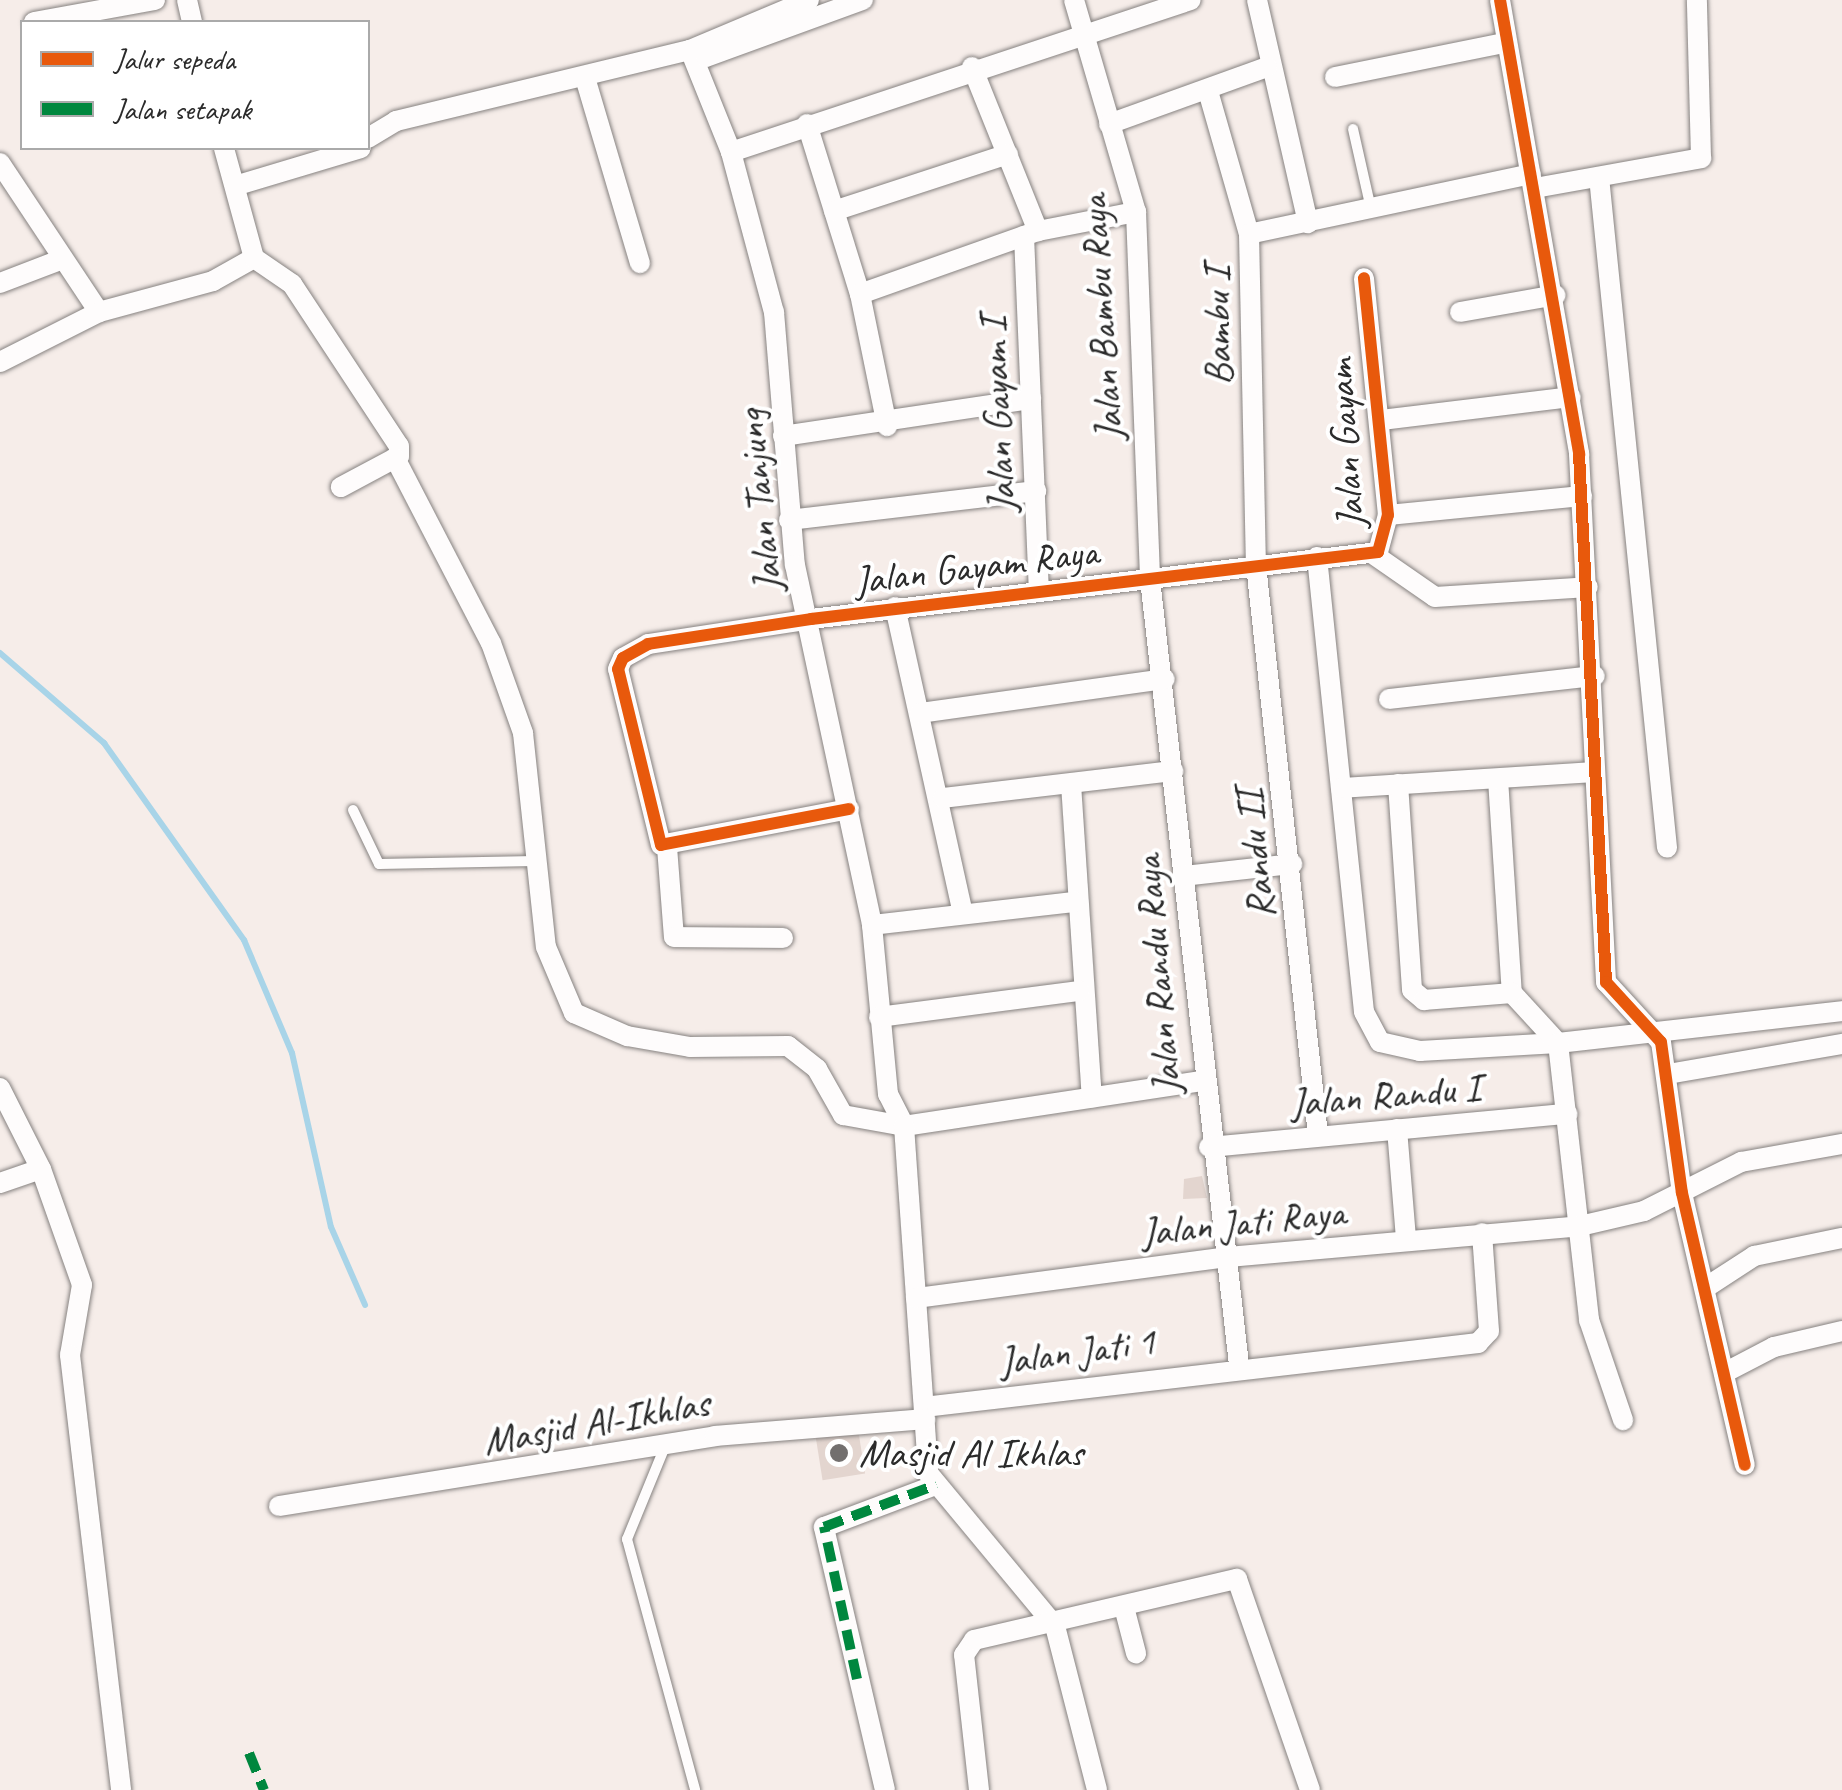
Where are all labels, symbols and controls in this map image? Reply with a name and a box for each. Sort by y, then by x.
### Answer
legend [20,20,370,150]
text: Jalur sepeda [114,40,235,78]
text: Jalan setapak [114,90,251,128]
street label: Jalan Bambu Raya [1068,192,1134,444]
street label: Bambu I [1192,266,1242,386]
street label: Jalan Gayam I [968,316,1026,514]
street label: Jalan Gayam [1315,357,1375,531]
street label: Jalan Tanjung [725,406,793,596]
street label: Jalan Gayam Raya [850,527,1102,605]
street label: Randu II [1224,787,1286,921]
street label: Jalan Randu Raya [1122,851,1192,1099]
street label: Jalan Randu I [1287,1063,1483,1127]
street label: Jalan Jati Raya [1138,1187,1348,1257]
street label: Jalan Jati 1 [996,1316,1158,1386]
street label: Masjid Al-Ikhlas [479,1379,713,1465]
place label: Masjid Al Ikhlas [859,1429,1084,1477]
marker: Masjid Al Ikhlas [828,1442,850,1464]

